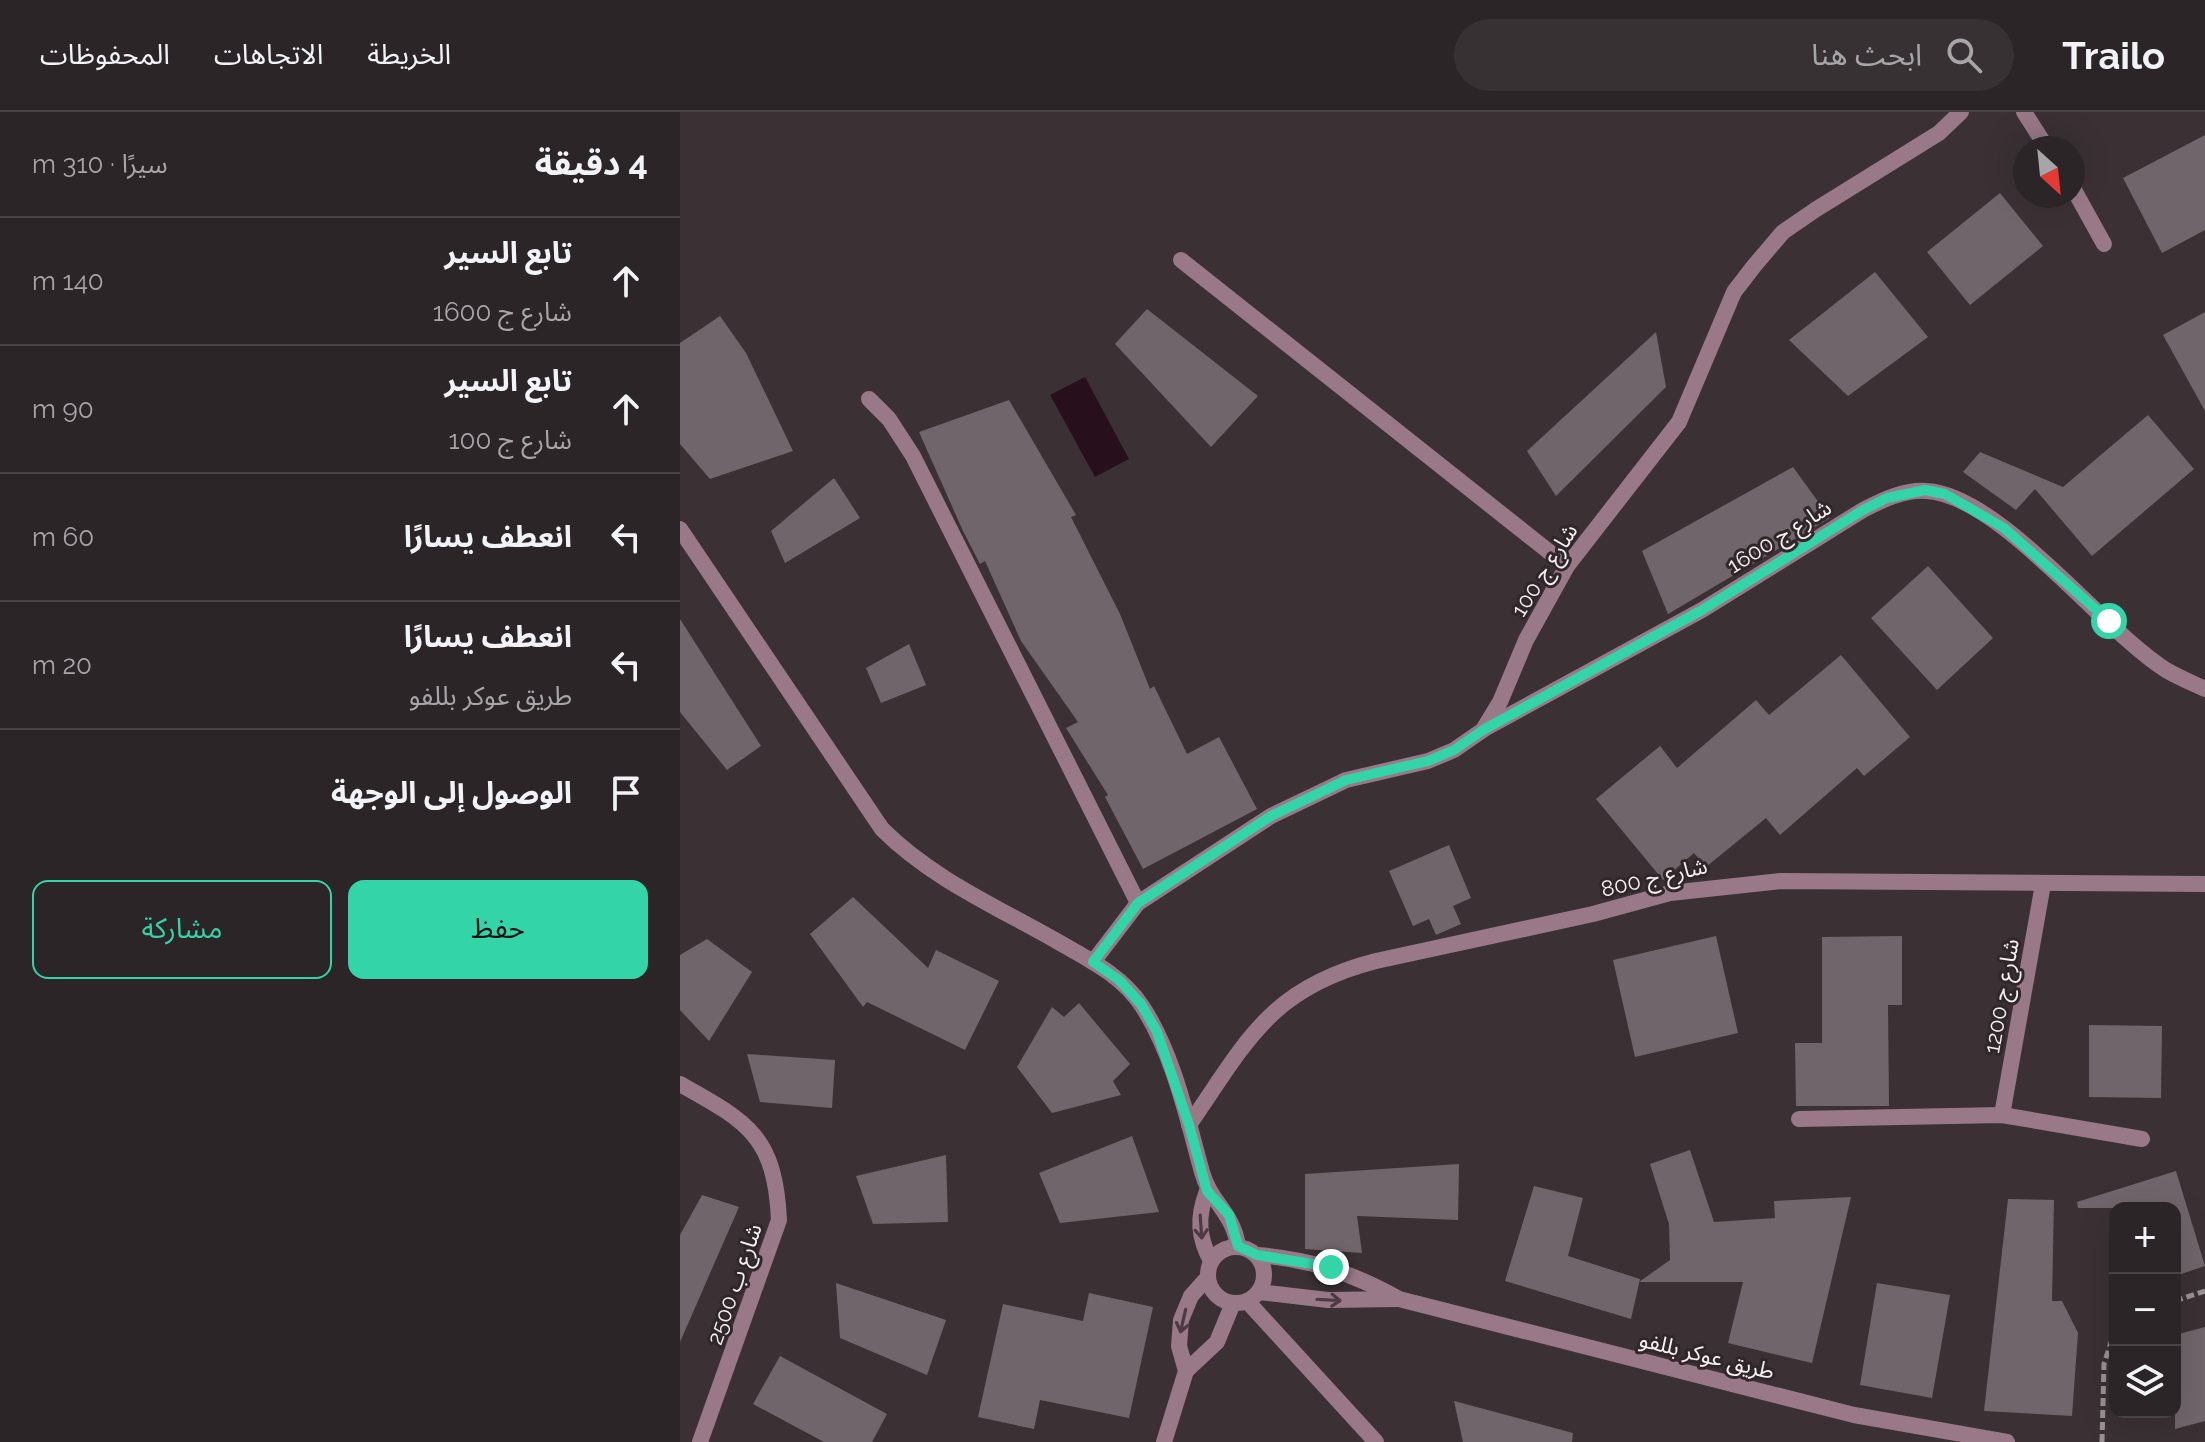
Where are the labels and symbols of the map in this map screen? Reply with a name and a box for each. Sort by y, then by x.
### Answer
north arrow [2013,136,2085,208]
street label: شارع ج 1600 [1722,494,1838,582]
street label: شارع ج 100 [1505,519,1586,623]
route start [2091,603,2127,639]
street label: شارع ج 800 [1598,852,1711,906]
street label: شارع ج 1200 [1978,937,2028,1056]
one-way arrow [1194,1213,1209,1239]
street label: شارع ب 2500 [701,1220,771,1349]
route end [1313,1249,1349,1285]
one-way arrow [1315,1292,1342,1307]
one-way arrow [1175,1307,1190,1333]
street label: طريق عوكر بللفو [1637,1326,1777,1385]

